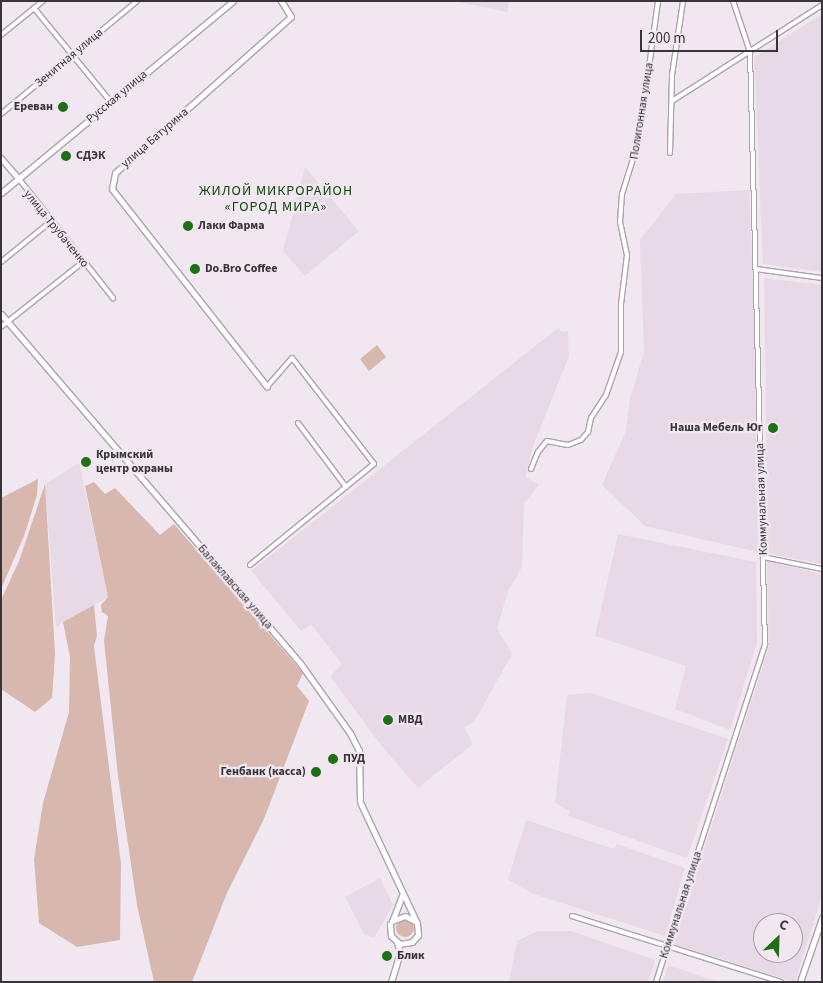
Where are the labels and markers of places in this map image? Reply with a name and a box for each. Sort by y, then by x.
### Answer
place label: Ереван [14,100,53,114]
marker: Ереван [57,101,69,113]
place label: СДЭК [76,149,105,163]
marker: СДЭК [60,150,72,162]
place label: Лаки Фарма [198,219,265,233]
marker: Лаки Фарма [182,220,194,232]
place label: Do.Bro Coffee [205,262,278,276]
marker: Do.Bro Coffee [189,263,201,275]
place label: Наша Мебель Юг [670,421,763,435]
marker: Наша Мебель Юг [767,422,779,434]
place label: Крымский центр охраны [96,448,173,476]
marker: Крымский центр охраны [80,456,92,468]
place label: МВД [398,713,423,727]
marker: МВД [382,714,394,726]
place label: ПУД [343,752,365,766]
marker: ПУД [327,753,339,765]
place label: Генбанк (касса) [221,765,306,779]
marker: Генбанк (касса) [310,766,322,778]
place label: Блик [397,949,425,963]
marker: Блик [381,950,393,962]

